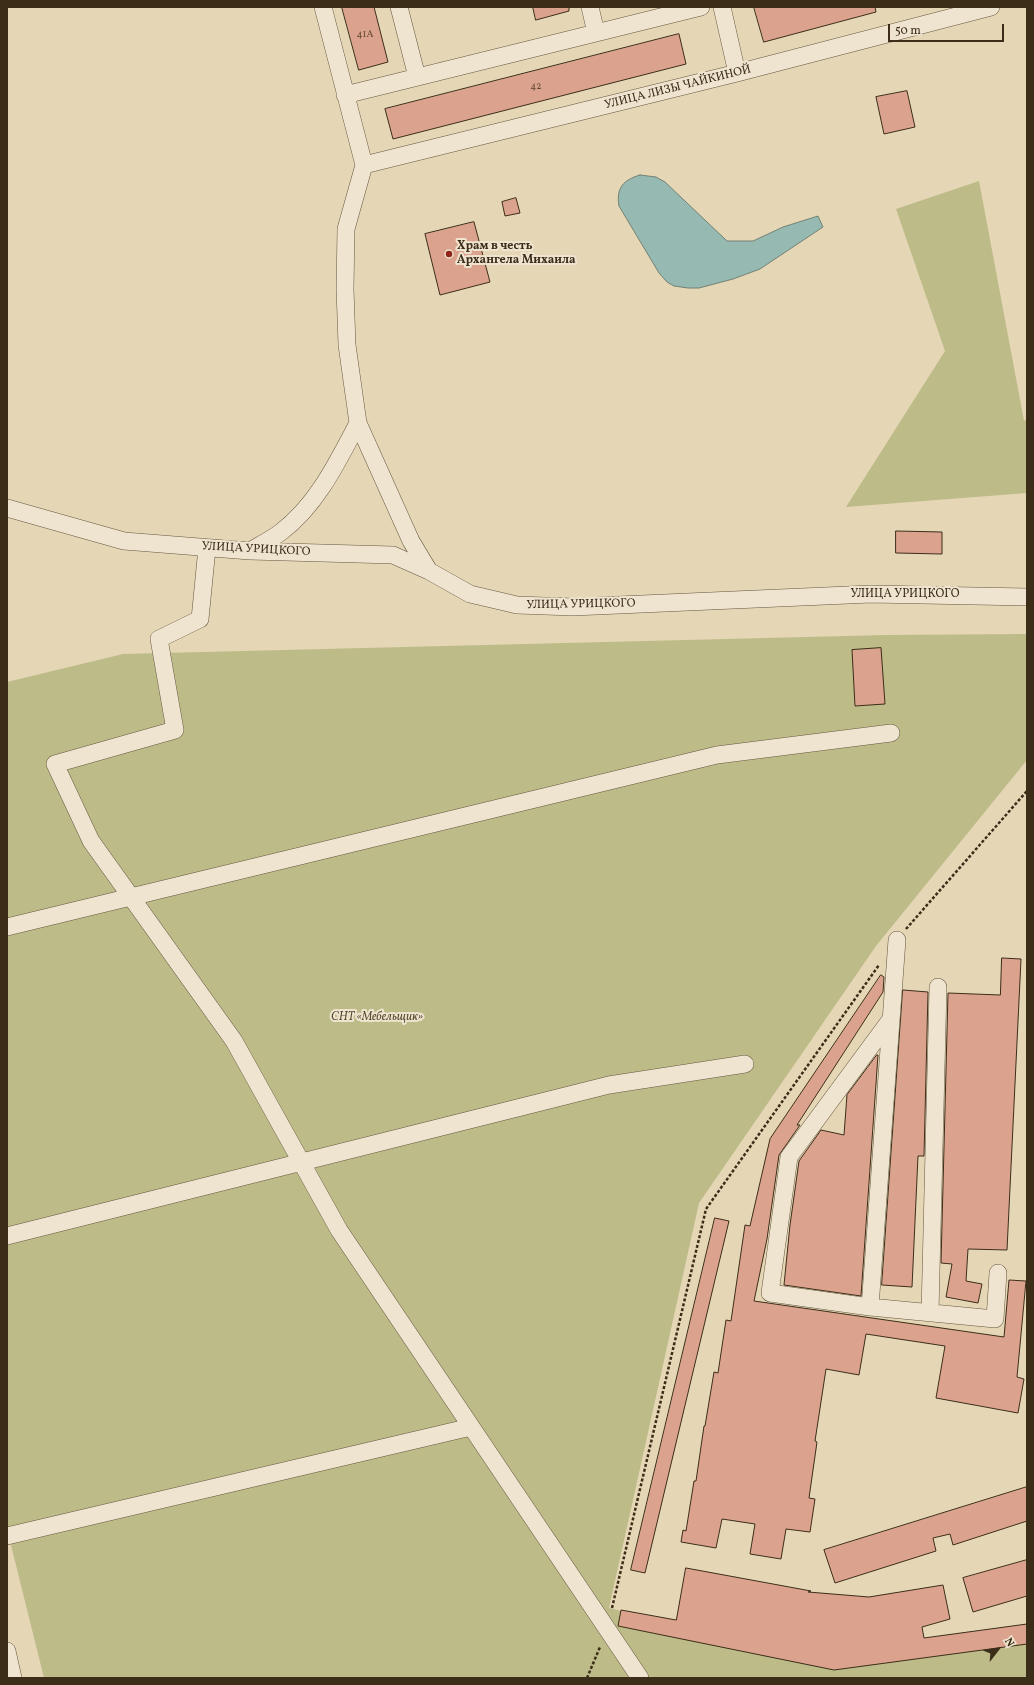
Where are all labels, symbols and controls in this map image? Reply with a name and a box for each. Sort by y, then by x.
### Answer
scale bar [890,16,1006,42]
text: 50 m [895,23,921,39]
house number: 41А [357,29,373,41]
street label: УЛИЦА ЛИЗЫ ЧАЙКИНОЙ [603,63,753,113]
house number: 42 [530,81,542,93]
place label: Храм в честь Архангела Михаила [457,240,576,268]
marker: Храм в честь Архангела Михаила [444,249,454,259]
street label: УЛИЦА УРИЦКОГО [201,540,311,560]
street label: УЛИЦА УРИЦКОГО [850,588,960,602]
street label: УЛИЦА УРИЦКОГО [526,597,636,613]
park label: СНТ «Мебельщик» [331,1011,423,1025]
north arrow [978,1629,1018,1669]
text: N [1000,1635,1017,1650]

